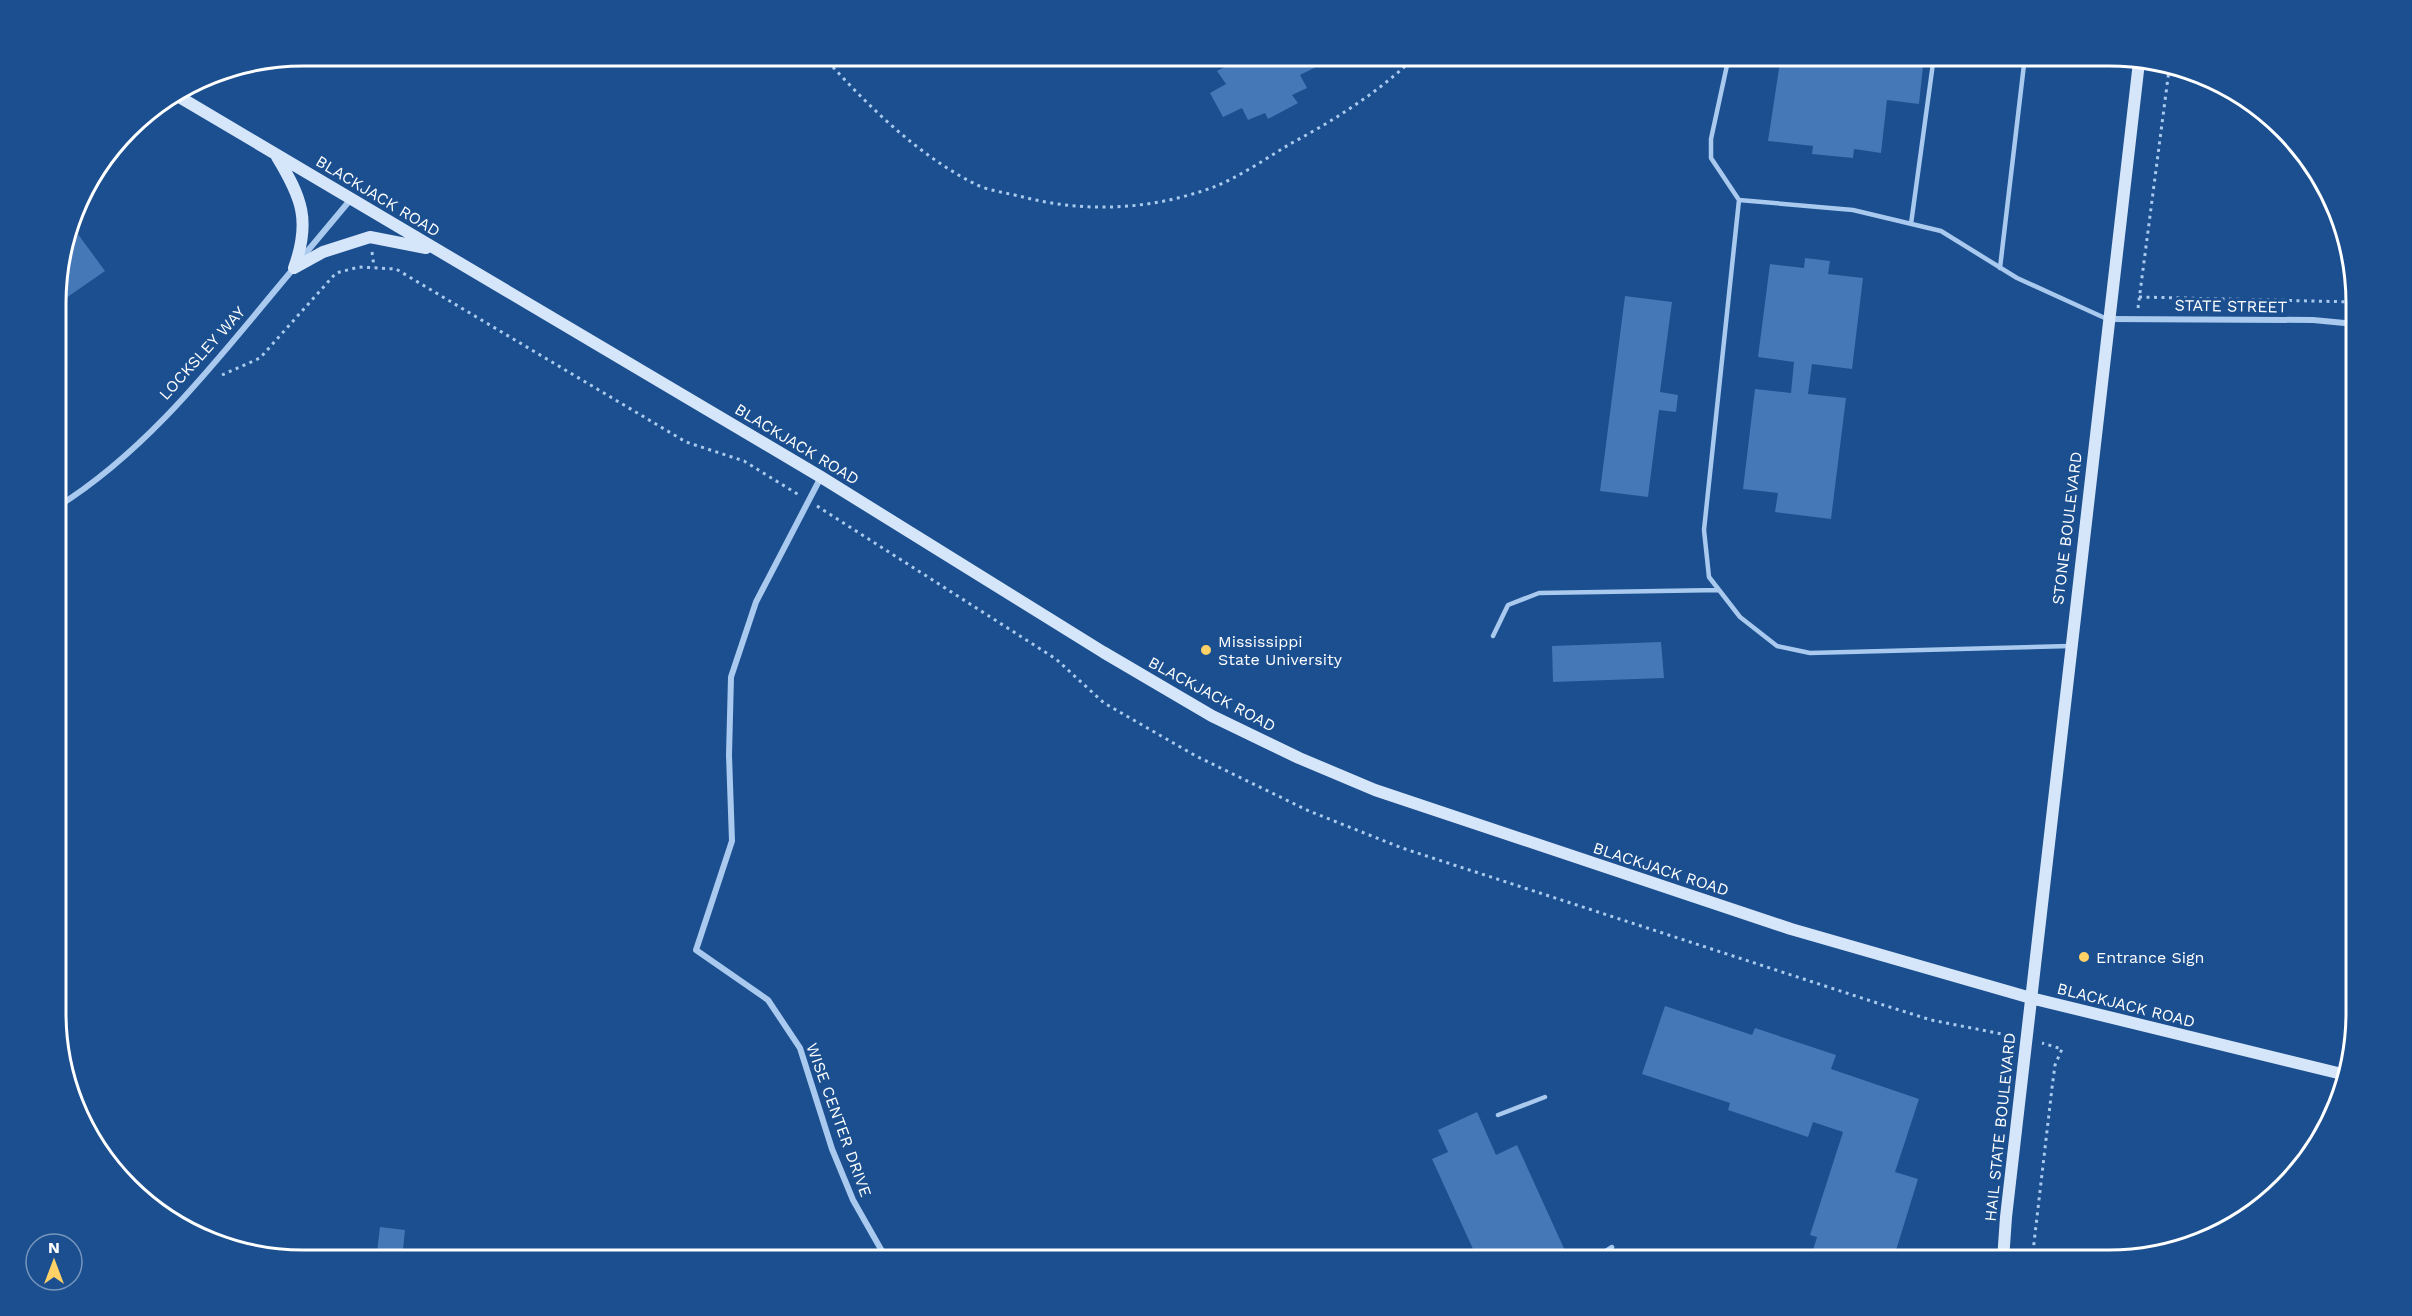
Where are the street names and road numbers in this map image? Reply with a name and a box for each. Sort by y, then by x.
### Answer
street label: BLACKJACK ROAD [312,151,444,241]
street label: STATE STREET [2175,296,2288,316]
street label: LOCKSLEY WAY [155,302,249,404]
street label: BLACKJACK ROAD [731,399,863,489]
street label: STONE BOULEVARD [2048,450,2086,606]
street label: BLACKJACK ROAD [1145,652,1279,736]
street label: BLACKJACK ROAD [1591,838,1731,900]
street label: BLACKJACK ROAD [2055,979,2197,1031]
street label: HAIL STATE BOULEVARD [1981,1032,2019,1222]
street label: WISE CENTER DRIVE [802,1040,876,1200]

